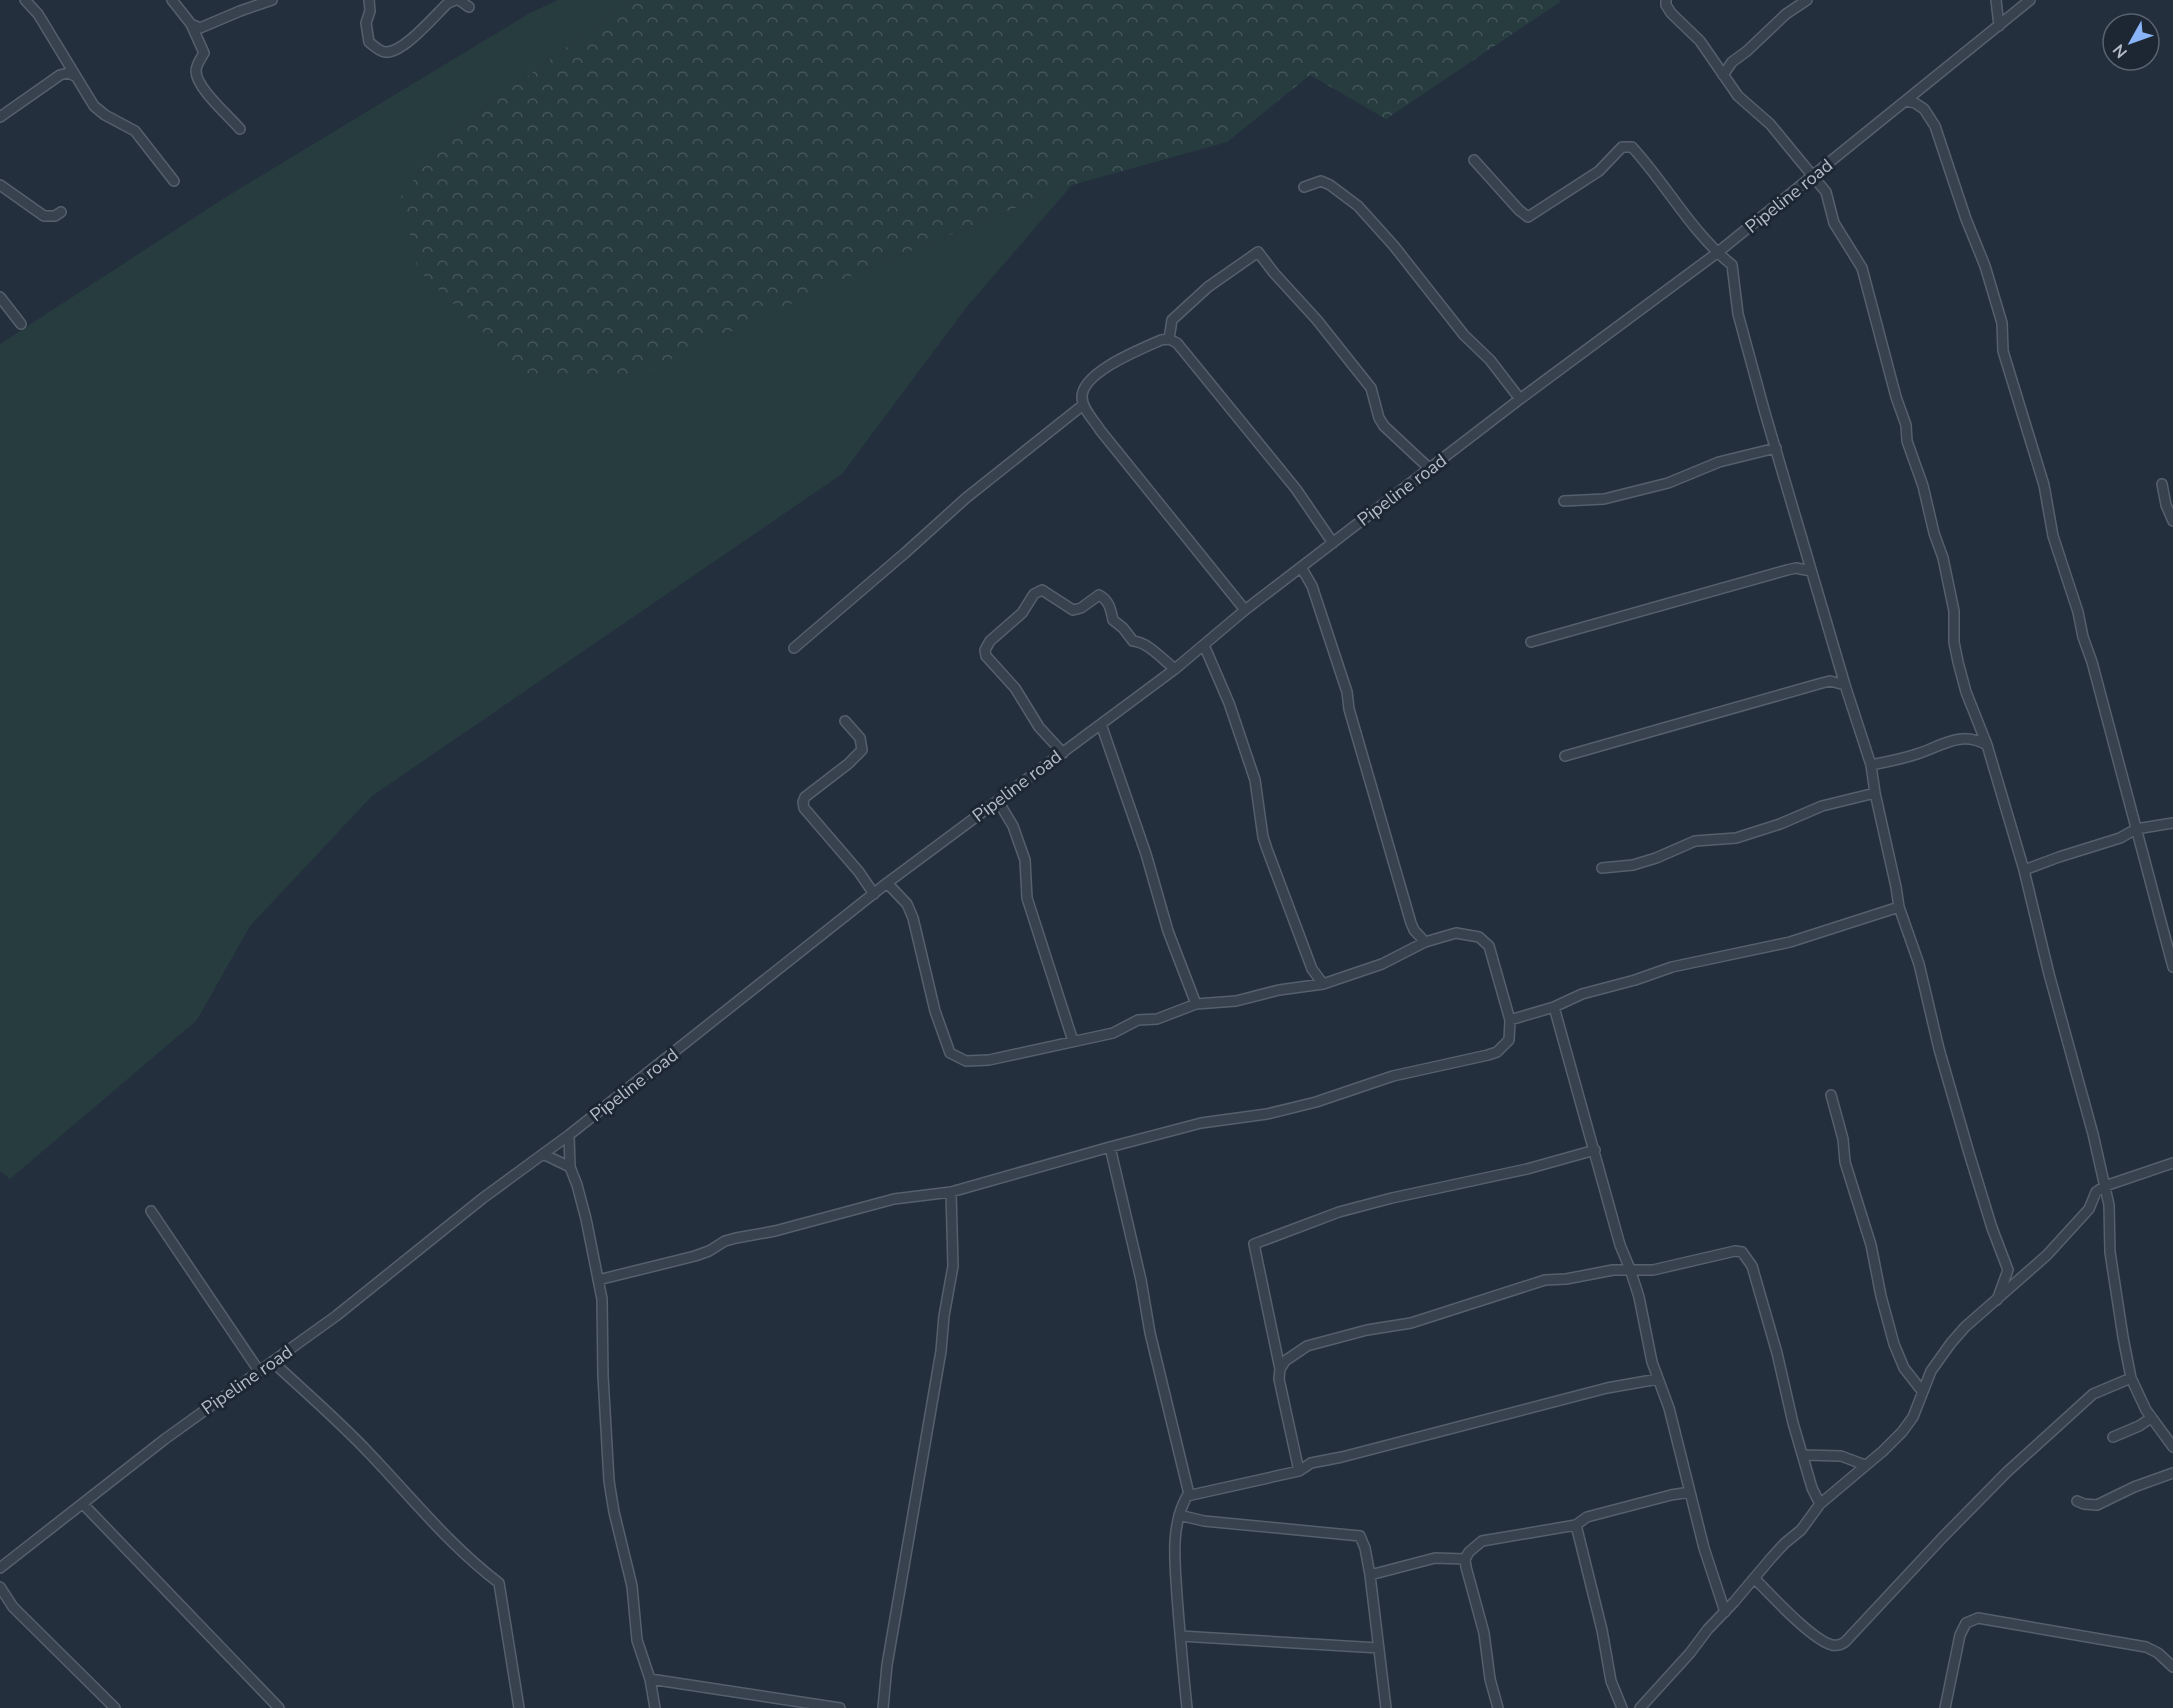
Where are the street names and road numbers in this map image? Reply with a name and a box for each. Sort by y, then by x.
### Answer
street label: Pipeline road [1740,153,1838,239]
street label: Pipeline road [1352,449,1452,531]
street label: Pipeline road [967,745,1067,827]
street label: Pipeline road [585,1043,683,1127]
street label: Pipeline road [197,1340,297,1420]

